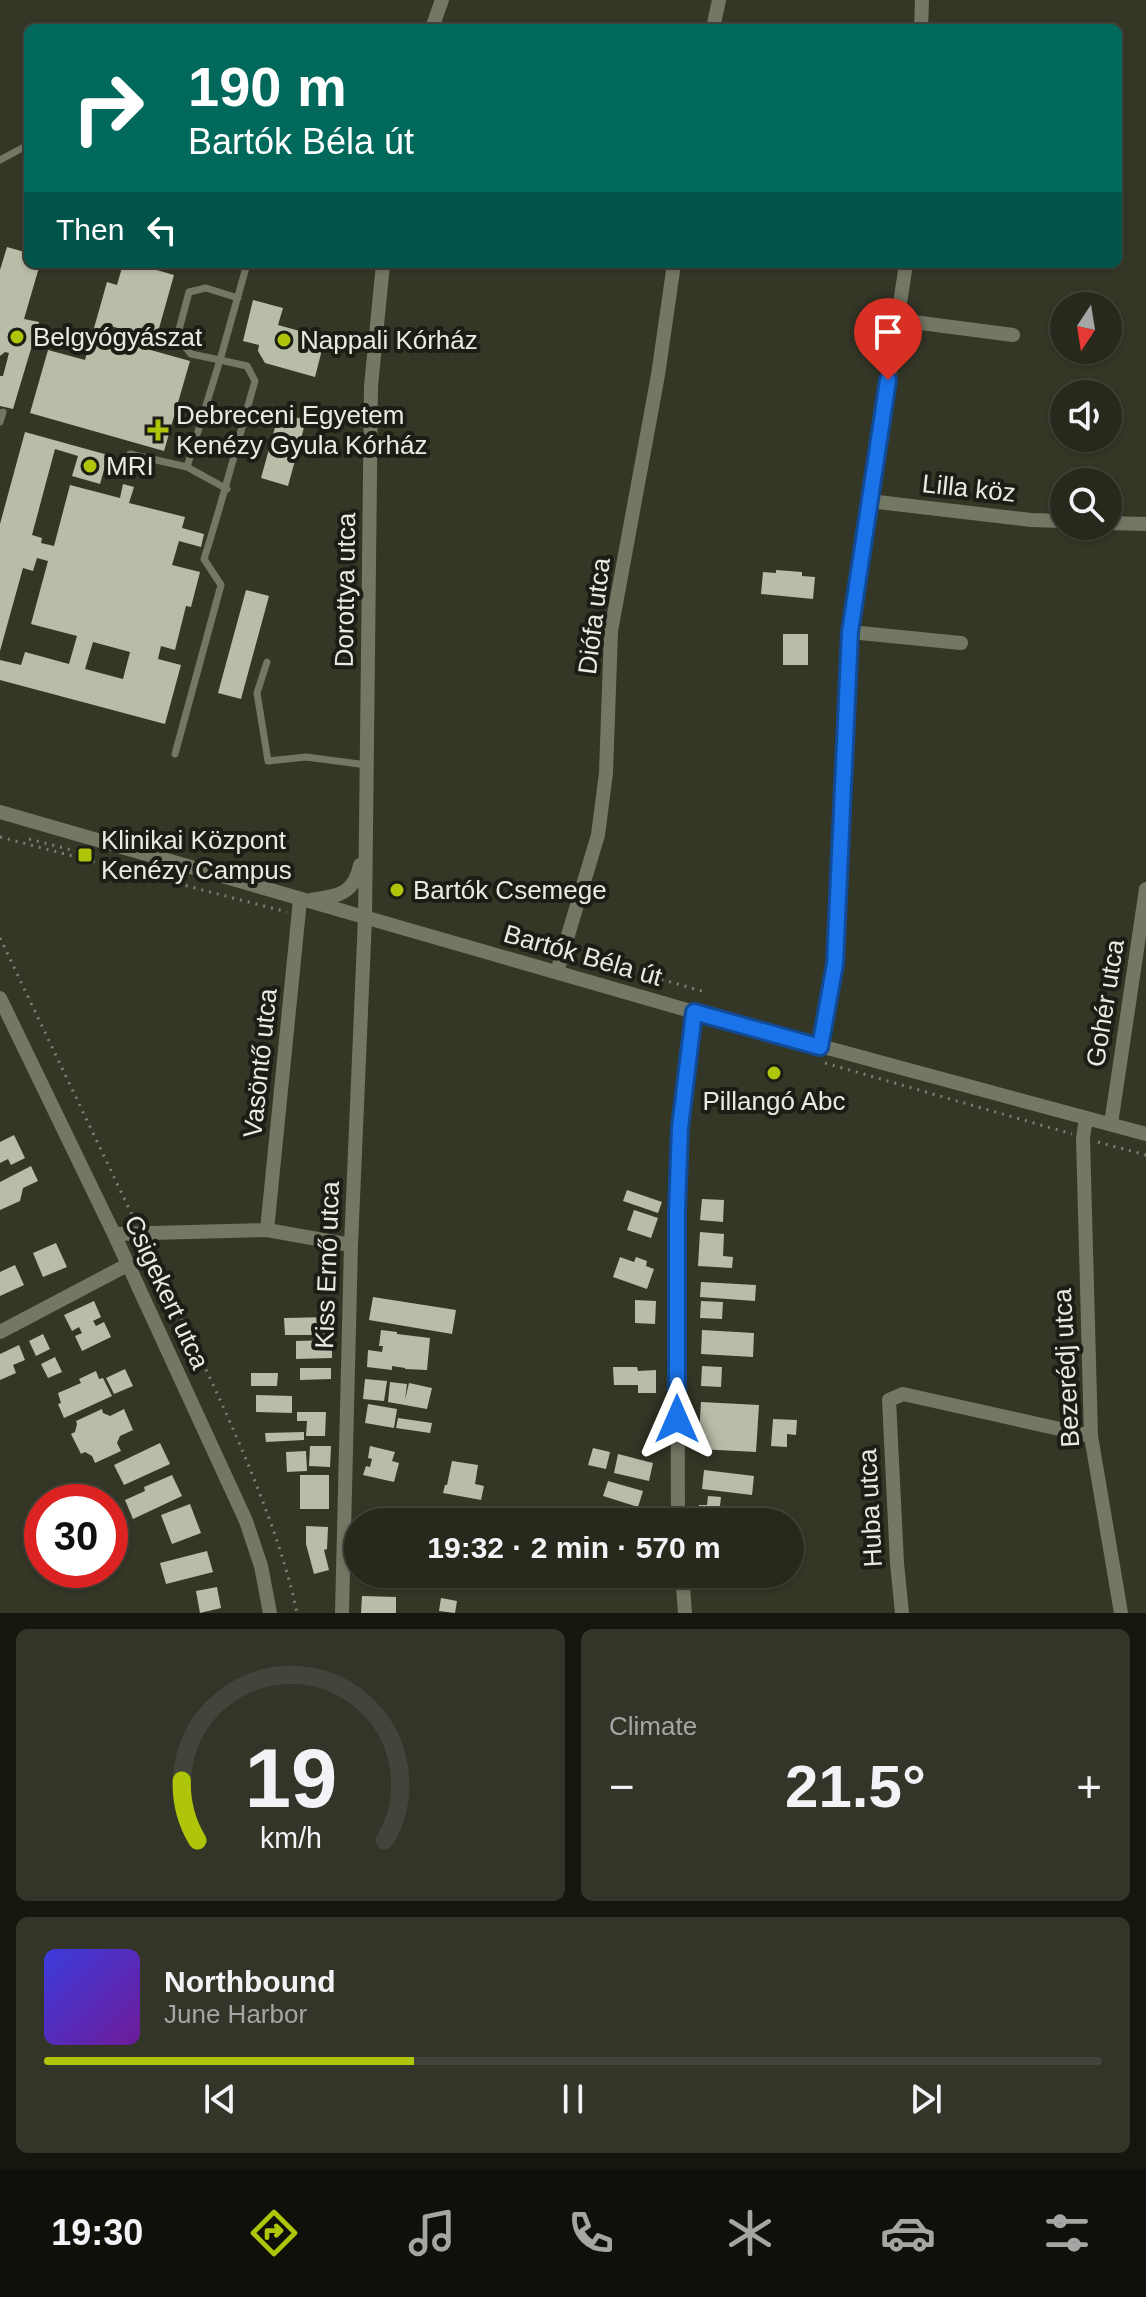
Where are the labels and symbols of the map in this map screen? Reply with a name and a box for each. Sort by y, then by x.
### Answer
north arrow [1050,292,1122,364]
pin [854,298,922,380]
place label: Belgyógyászat [33,322,203,352]
place label: Nappali Kórház [300,325,478,355]
marker: Belgyógyászat [8,328,26,346]
marker: Nappali Kórház [275,331,293,349]
place label: Debreceni Egyetem Kenézy Gyula Kórház [176,400,427,460]
marker: Debreceni Egyetem Kenézy Gyula Kórház [147,419,169,441]
place label: MRI [106,451,154,481]
marker: MRI [81,457,99,475]
street label: Lilla köz [921,468,1017,508]
street label: Dorottya utca [329,512,361,668]
street label: Diófa utca [572,556,616,676]
place label: Klinikai Központ Kenézy Campus [101,825,292,885]
marker: Klinikai Központ Kenézy Campus [76,846,94,864]
place label: Bartók Csemege [413,875,607,905]
marker: Bartók Csemege [388,881,406,899]
street label: Bartók Béla út [500,918,666,992]
street label: Gohér utca [1080,937,1130,1069]
street label: Vasöntő utca [237,986,283,1139]
marker: Pillangó Abc [765,1064,783,1082]
place label: Pillangó Abc [702,1086,846,1116]
street label: Kiss Ernő utca [309,1180,345,1349]
street label: Csigekert utca [118,1210,216,1374]
street label: Bezerédj utca [1047,1287,1085,1448]
position arrow [635,1377,719,1461]
street label: Huba utca [852,1447,888,1568]
speed limit sign: 30 [24,1484,128,1588]

